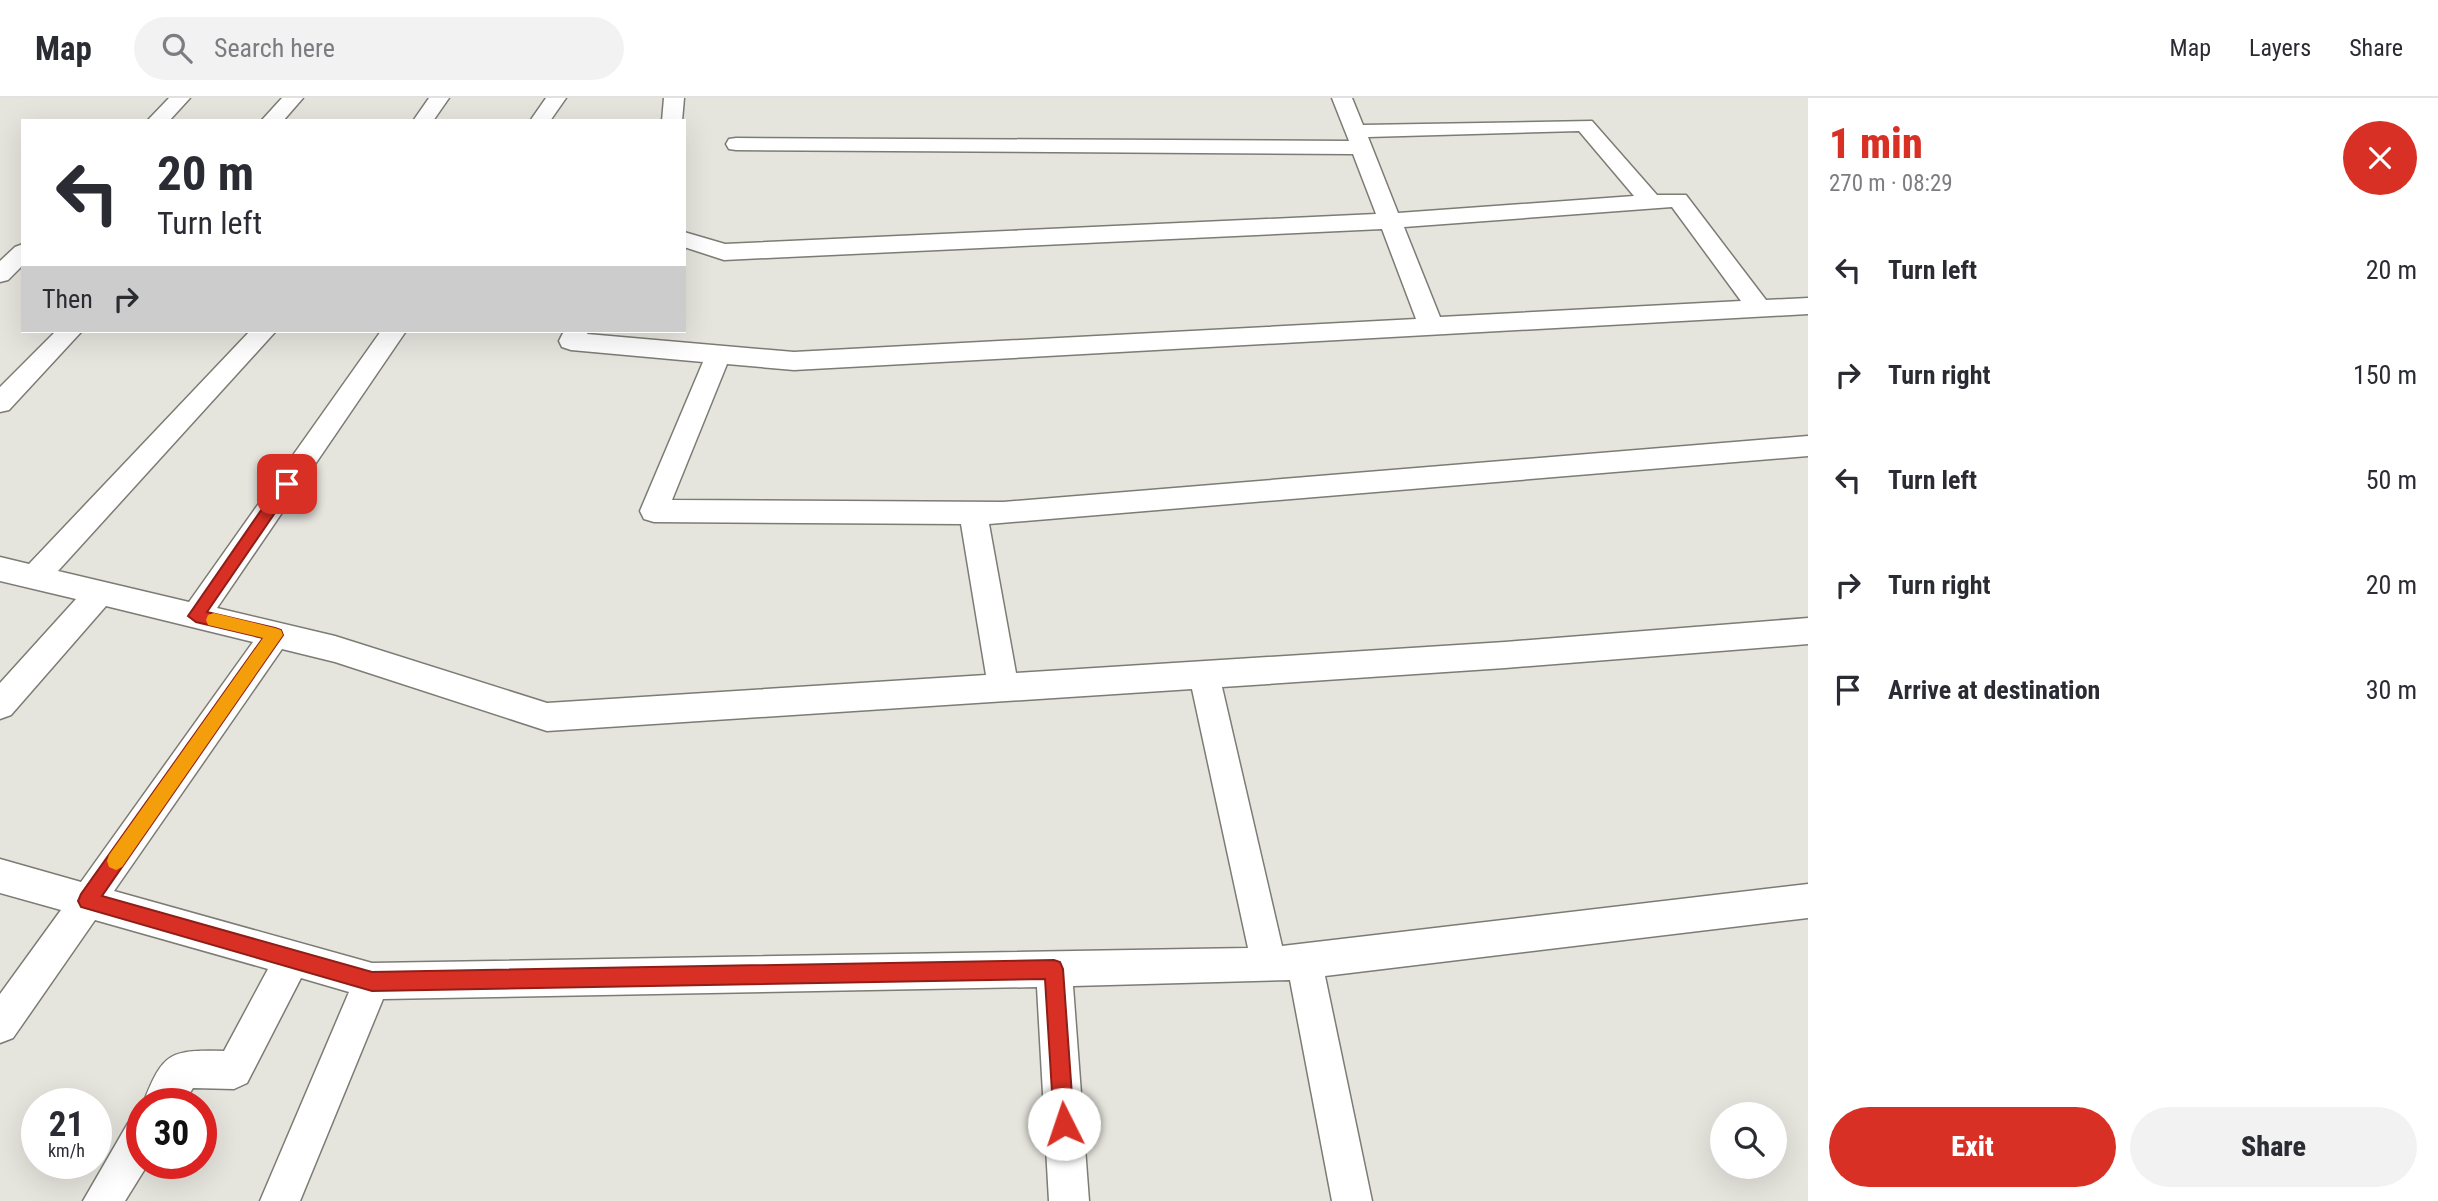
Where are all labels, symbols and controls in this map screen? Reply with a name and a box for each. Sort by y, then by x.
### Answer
search box [134,17,624,80]
text: Map [35,29,92,68]
icon: search [158,29,196,67]
text: Search here [214,33,335,63]
text: Map [2170,34,2211,62]
text: Layers [2249,34,2311,62]
text: Share [2349,34,2403,62]
text: 1 min [1829,119,1923,168]
button: close [2343,121,2417,195]
text: 20 m [157,145,254,202]
icon: left [42,147,133,238]
text: 270 m · 08:29 [1829,170,1953,197]
text: Turn left [157,204,262,242]
icon: left [1829,251,1867,289]
text: Turn left [1888,255,1977,285]
text: 20 m [2366,255,2417,285]
icon: right [107,280,145,318]
text: Then [42,284,93,314]
icon: right [1829,356,1867,394]
text: Turn right [1888,360,1990,390]
text: 150 m [2353,360,2417,390]
pin [257,454,317,514]
icon: left [1829,461,1867,499]
icon: arrive [268,465,306,503]
text: Turn left [1888,465,1977,495]
text: 50 m [2366,465,2417,495]
icon: right [1829,566,1867,604]
text: Turn right [1888,570,1990,600]
text: 20 m [2366,570,2417,600]
icon: arrive [1829,671,1867,709]
text: Arrive at destination [1888,675,2100,705]
text: 30 m [2366,675,2417,705]
position arrow [1027,1087,1101,1161]
speed limit sign: 30 [126,1088,217,1179]
map controls [1710,1102,1787,1179]
button: search [1710,1102,1787,1179]
text: 21 [49,1104,84,1145]
button: Exit [1829,1107,2116,1187]
button: Share [2130,1107,2417,1187]
text: km/h [48,1140,85,1161]

